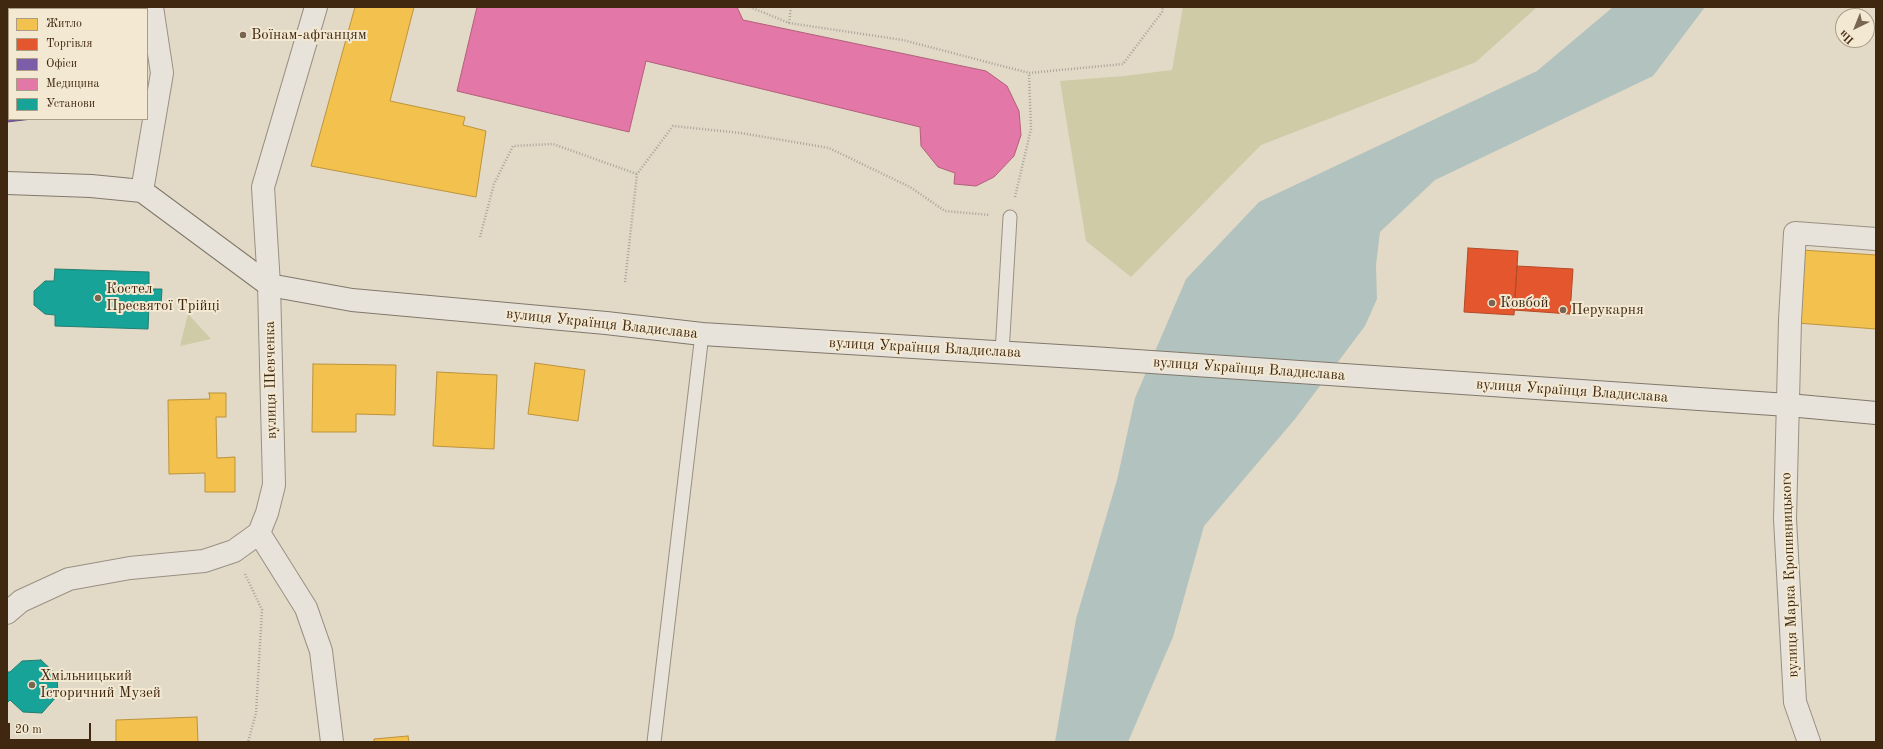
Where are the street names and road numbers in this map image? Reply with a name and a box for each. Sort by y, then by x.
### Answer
street label: вулиця Українця Владислава [505,305,699,343]
street label: вулиця Шевченка [261,321,281,439]
street label: вулиця Українця Владислава [828,334,1022,362]
street label: вулиця Українця Владислава [1152,353,1346,385]
street label: вулиця Українця Владислава [1475,375,1669,407]
street label: вулиця Марка Кропивницького [1777,472,1803,678]

